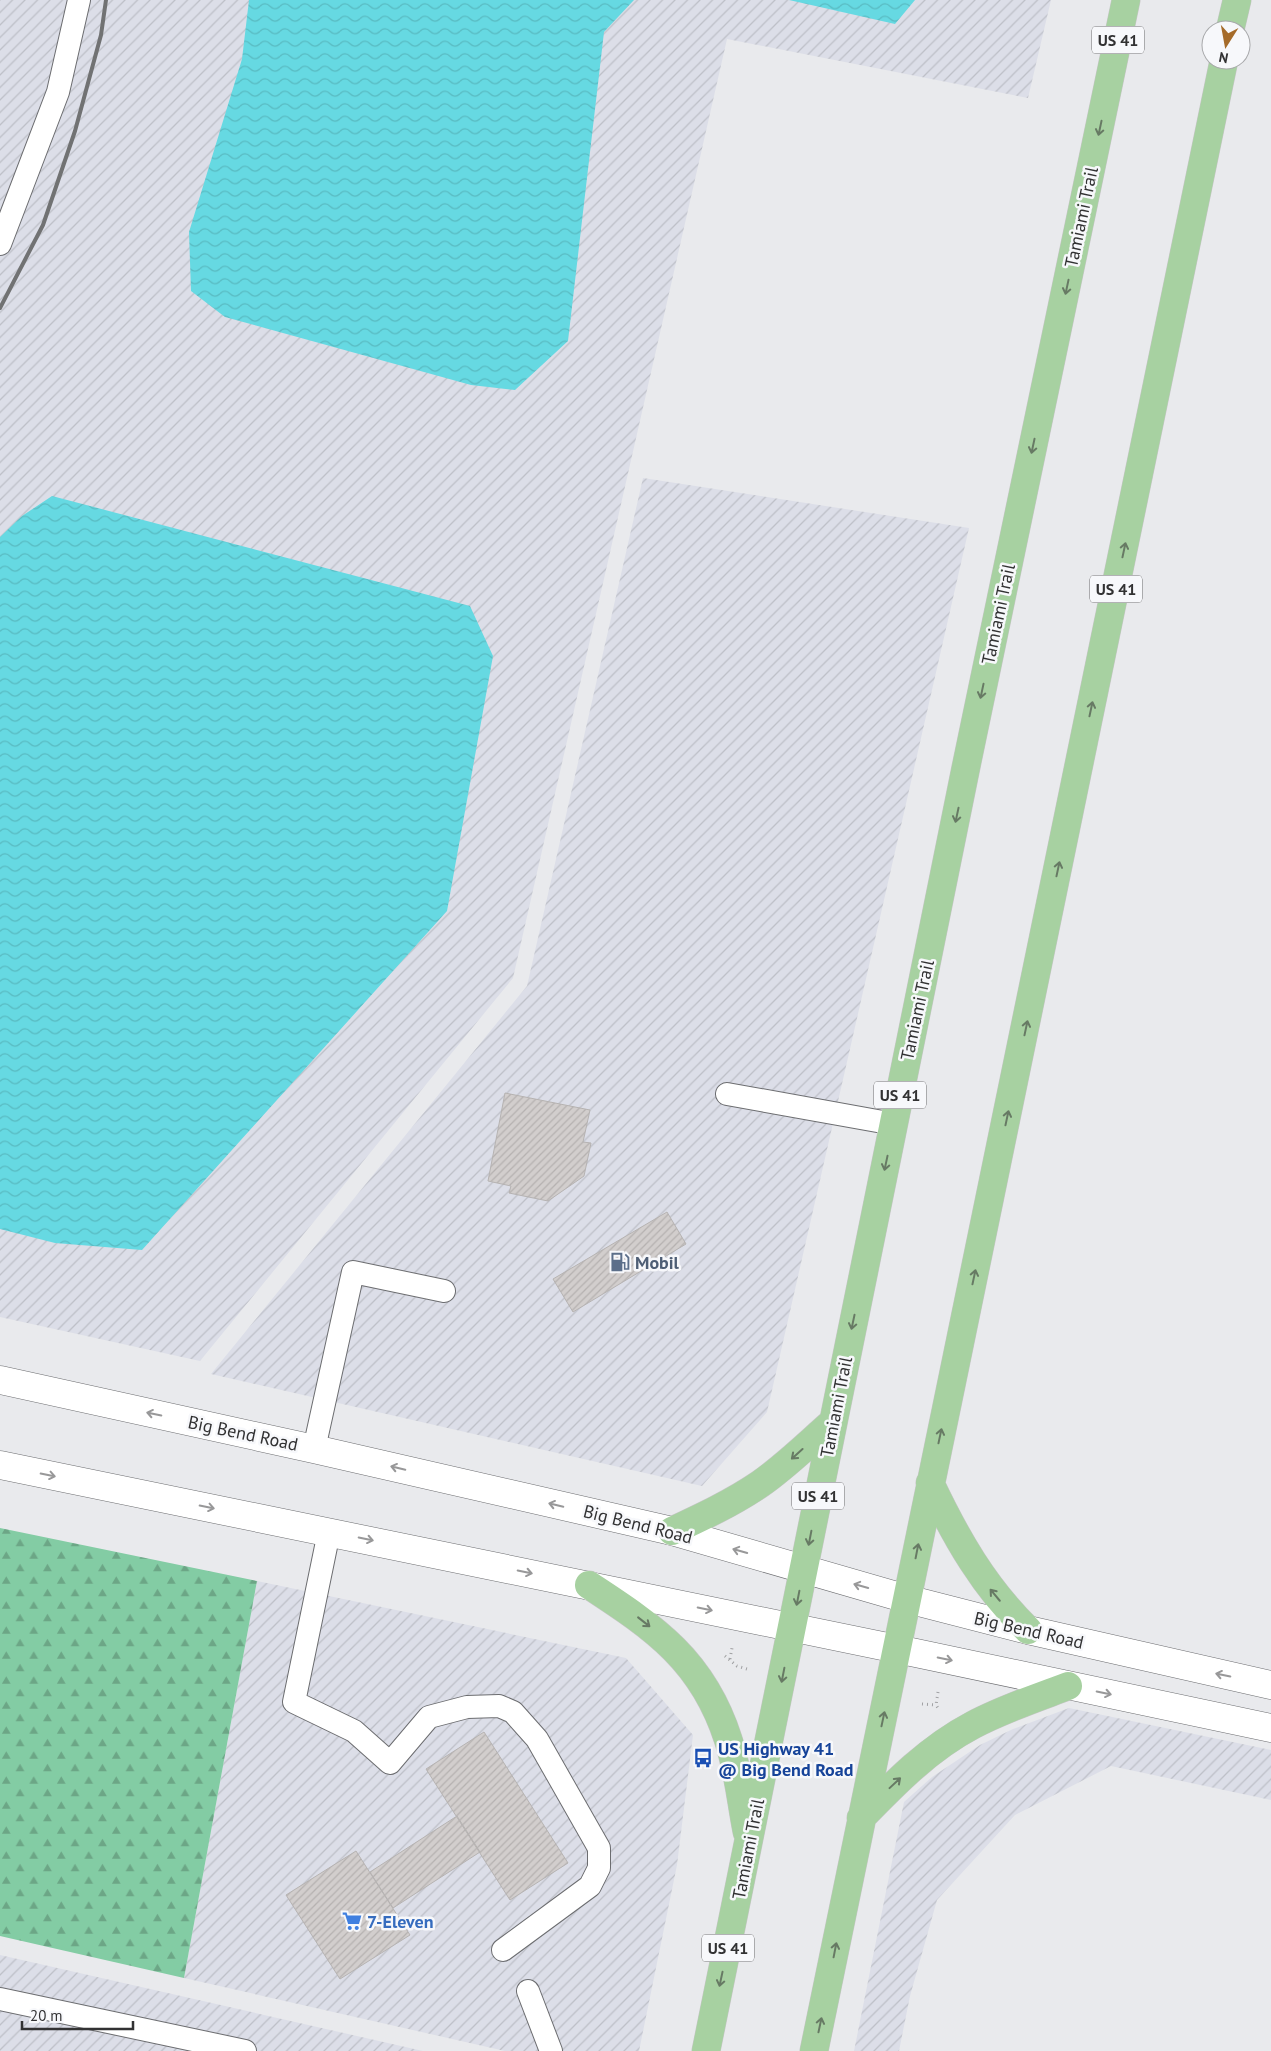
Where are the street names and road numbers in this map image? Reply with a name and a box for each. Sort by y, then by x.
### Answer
road number: US 41 [1092,26,1144,54]
street label: Tamiami Trail [1059,164,1103,269]
street label: Tamiami Trail [976,561,1020,666]
road number: US 41 [1090,576,1142,602]
street label: Tamiami Trail [895,957,939,1062]
road number: US 41 [874,1082,926,1108]
street label: Tamiami Trail [815,1354,857,1459]
street label: Big Bend Road [186,1410,300,1456]
road number: US 41 [792,1482,844,1510]
street label: Big Bend Road [581,1499,695,1549]
street label: Big Bend Road [972,1606,1086,1654]
street label: Tamiami Trail [727,1796,769,1901]
road number: US 41 [702,1935,754,1962]

